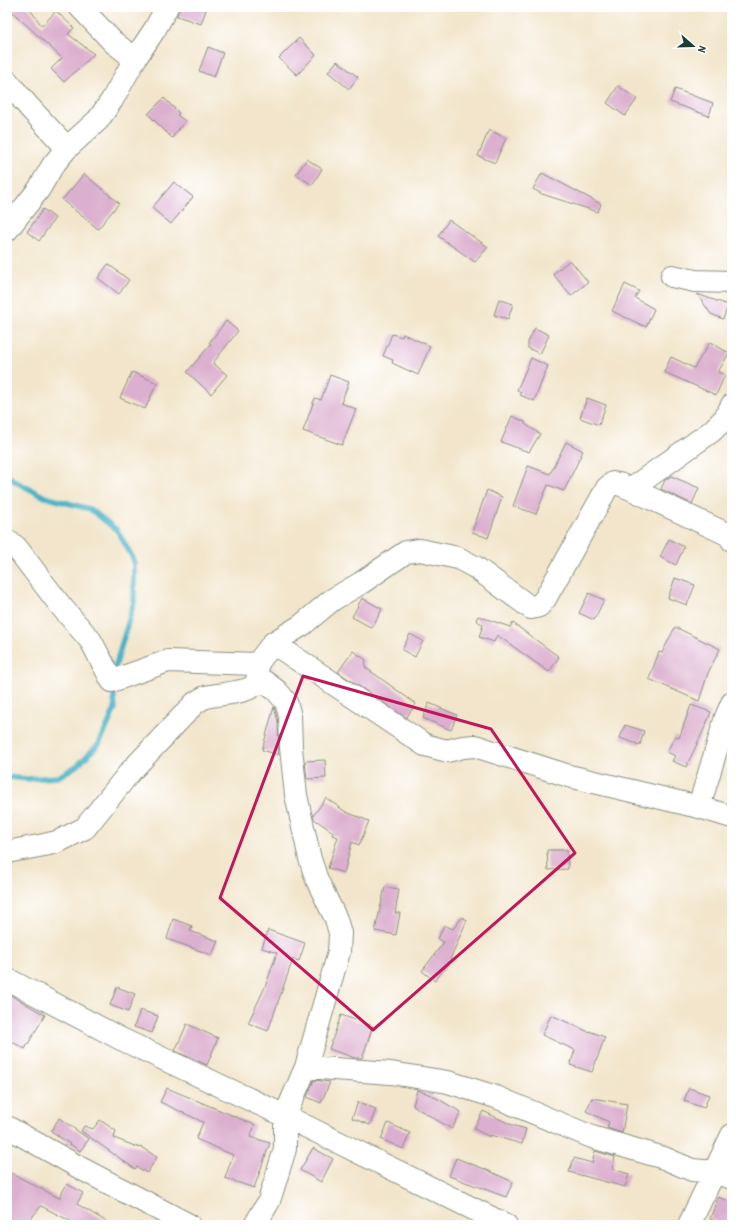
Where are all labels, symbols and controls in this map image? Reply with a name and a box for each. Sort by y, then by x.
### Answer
north arrow [673,26,713,66]
text: N [695,44,710,55]

